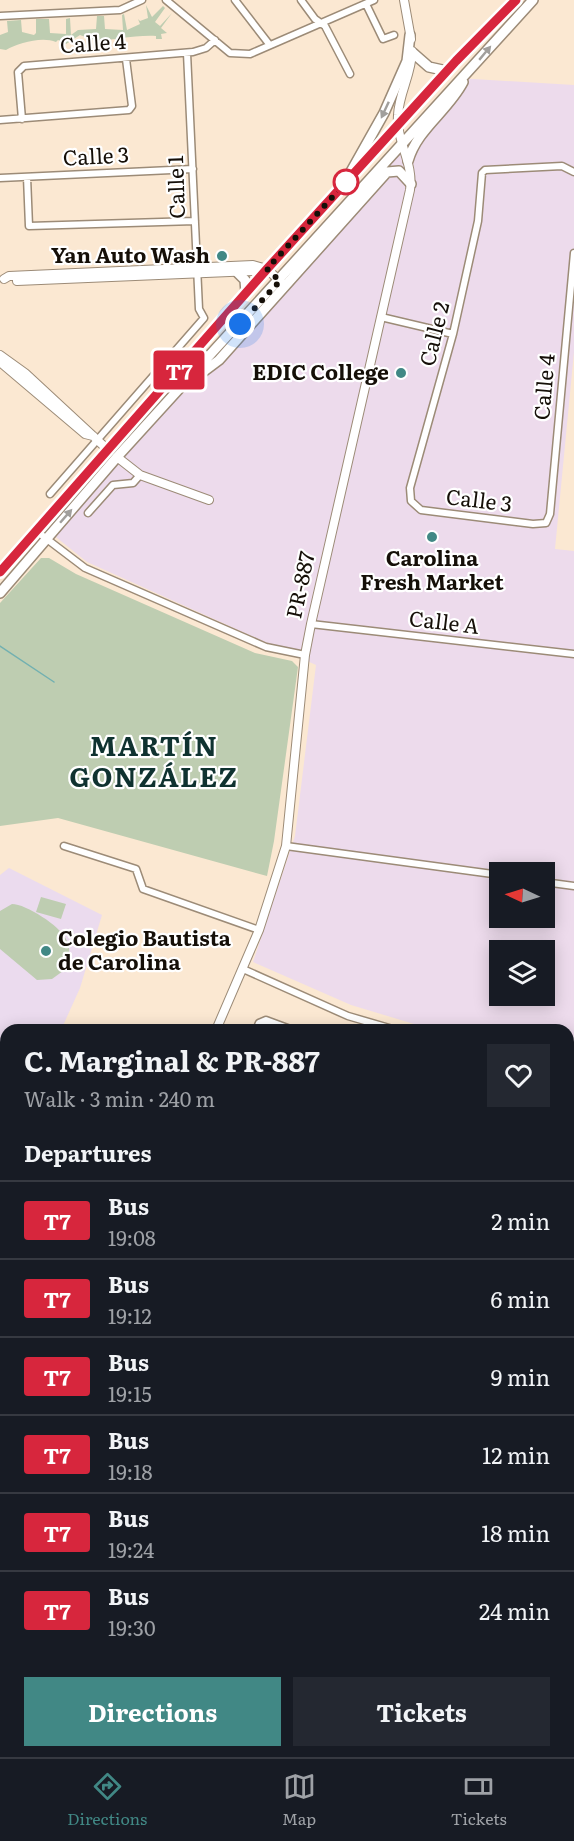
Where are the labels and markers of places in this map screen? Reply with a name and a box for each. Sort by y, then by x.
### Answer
unlabelled marker [333,169,359,195]
place label: Yan Auto Wash [51,238,210,269]
marker: Yan Auto Wash [215,249,229,263]
place label: EDIC College [252,355,389,386]
marker: EDIC College [394,366,408,380]
marker: Carolina Fresh Market [425,530,439,544]
place label: Carolina Fresh Market [360,541,504,596]
place label: Colegio Bautista de Carolina [58,921,232,976]
marker: Colegio Bautista de Carolina [39,944,53,958]

